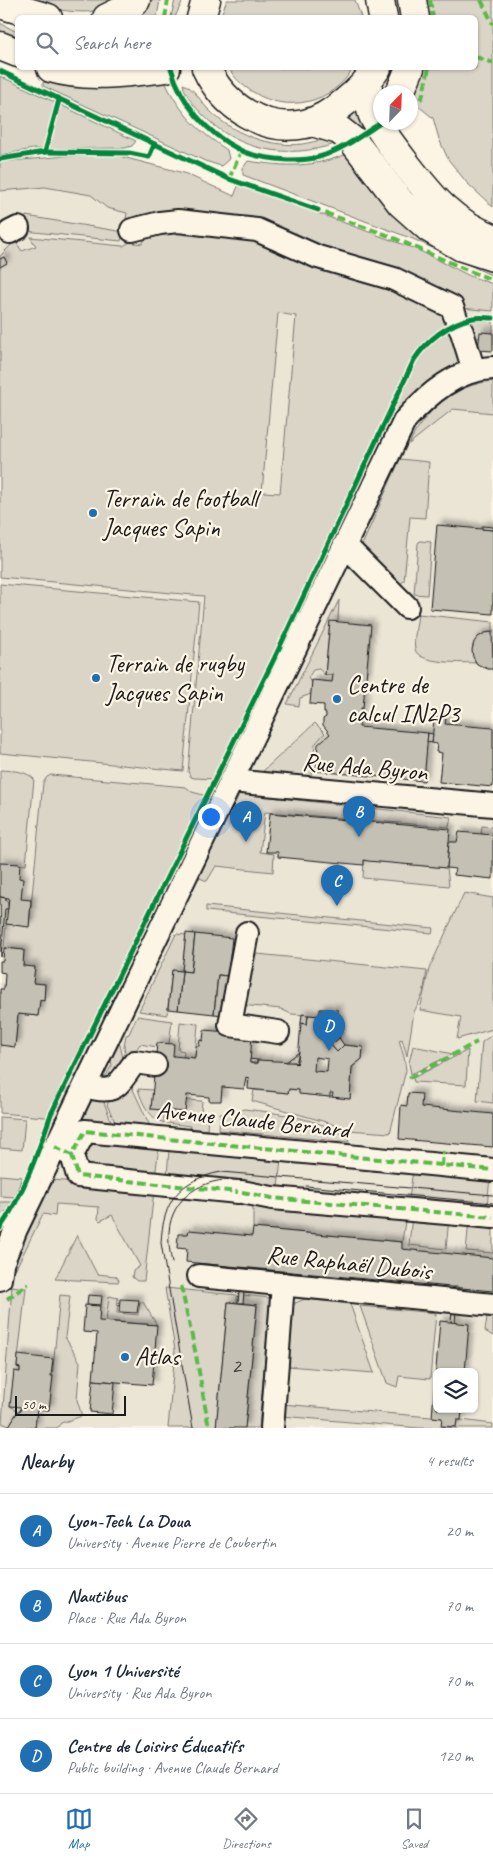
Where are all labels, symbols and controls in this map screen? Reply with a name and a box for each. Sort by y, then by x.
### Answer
search box [15,15,478,70]
icon: search [33,29,61,57]
text: Search here [73,31,150,55]
north arrow [373,85,418,130]
place label: Terrain de football Jacques Sapin [102,483,262,544]
marker: Terrain de football Jacques Sapin [87,507,99,519]
place label: Terrain de rugby Jacques Sapin [105,648,245,709]
place label: Centre de calcul IN2P3 [347,669,461,730]
marker: Terrain de rugby Jacques Sapin [90,672,102,684]
marker: Centre de calcul IN2P3 [331,693,343,705]
street label: Rue Ada Byron [301,746,430,788]
pin: B [343,796,375,837]
pin: A [230,801,262,842]
your location [198,804,224,830]
pin: C [321,865,353,906]
pin: D [313,1010,345,1051]
street label: Avenue Claude Bernard [155,1094,355,1146]
street label: Rue Raphaël Dubois [265,1238,435,1288]
place label: Atlas [135,1341,182,1373]
marker: Atlas [119,1351,131,1363]
house number: 2 [231,1352,243,1380]
map controls [433,1368,478,1413]
button: layers [433,1368,478,1413]
scale bar [15,1393,126,1416]
text: 50 m [22,1396,46,1413]
text: Nearby [20,1448,73,1474]
text: 4 results [426,1451,473,1471]
text: Lyon-Tech La Doua [67,1509,190,1533]
text: A [32,1521,40,1541]
text: 20 m [446,1521,473,1541]
text: University · Avenue Pierre de Coubertin [67,1533,276,1553]
text: Nautibus [67,1584,126,1608]
text: B [32,1596,40,1616]
text: 70 m [446,1596,473,1616]
text: Place · Rue Ada Byron [67,1608,186,1628]
text: Lyon 1 Université [67,1659,178,1683]
text: C [32,1671,40,1691]
text: 70 m [446,1671,473,1691]
text: University · Rue Ada Byron [67,1683,211,1703]
text: Centre de Loisirs Éducatifs [67,1734,243,1758]
text: D [31,1746,41,1766]
text: 120 m [439,1746,473,1766]
text: Public building · Avenue Claude Bernard [67,1758,278,1778]
tab: Map [65,1805,93,1852]
tab: Directions [222,1805,271,1852]
tab: Saved [400,1805,428,1852]

